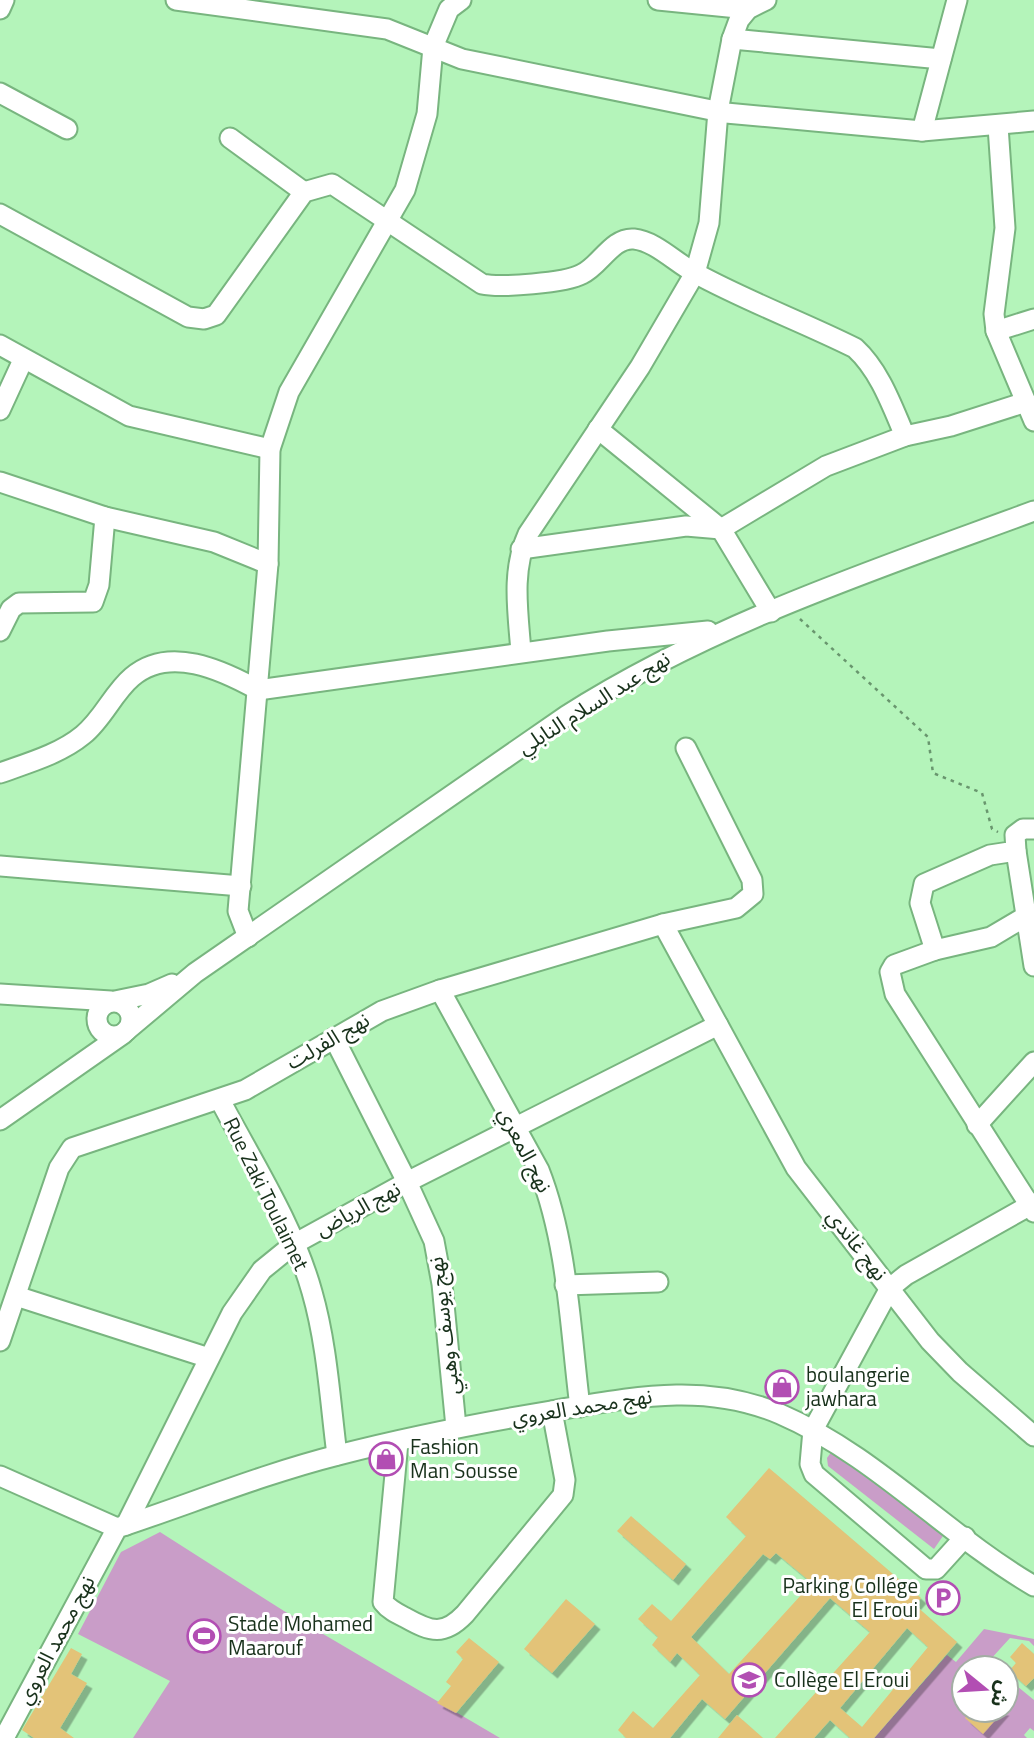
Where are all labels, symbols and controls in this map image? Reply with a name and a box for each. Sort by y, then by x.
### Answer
street label: نهج عبد السلام النابلي [511,642,677,763]
street label: نهج الفرلت [280,1003,375,1077]
street label: نهج المعري [490,1101,561,1198]
street label: Rue Zaki Toulaimet [216,1111,318,1276]
street label: نهج الرياض [309,1172,406,1244]
street label: نهج غاندي [819,1201,896,1288]
street label: نهج يوسف وهبي [419,1255,468,1397]
place label: boulangerie jawhara [804,1358,910,1414]
shop icon: boulangerie jawhara [763,1368,801,1406]
street label: نهج محمد العروي [509,1379,655,1434]
place label: Fashion Man Sousse [410,1430,518,1486]
shop icon: Fashion Man Sousse [367,1440,405,1478]
street label: نهج محمد العروي [8,1569,103,1710]
place label: Parking Collége El Eroui [783,1569,918,1625]
parking icon: Parking Collége El Eroui [924,1579,962,1617]
place label: Stade Mohamed Maarouf [228,1607,373,1663]
sports icon: Stade Mohamed Maarouf [185,1617,223,1655]
north arrow [950,1654,1020,1724]
school or university icon: Collège El Eroui [730,1661,768,1699]
place label: Collège El Eroui [774,1663,909,1695]
text: ش [984,1678,1019,1711]

